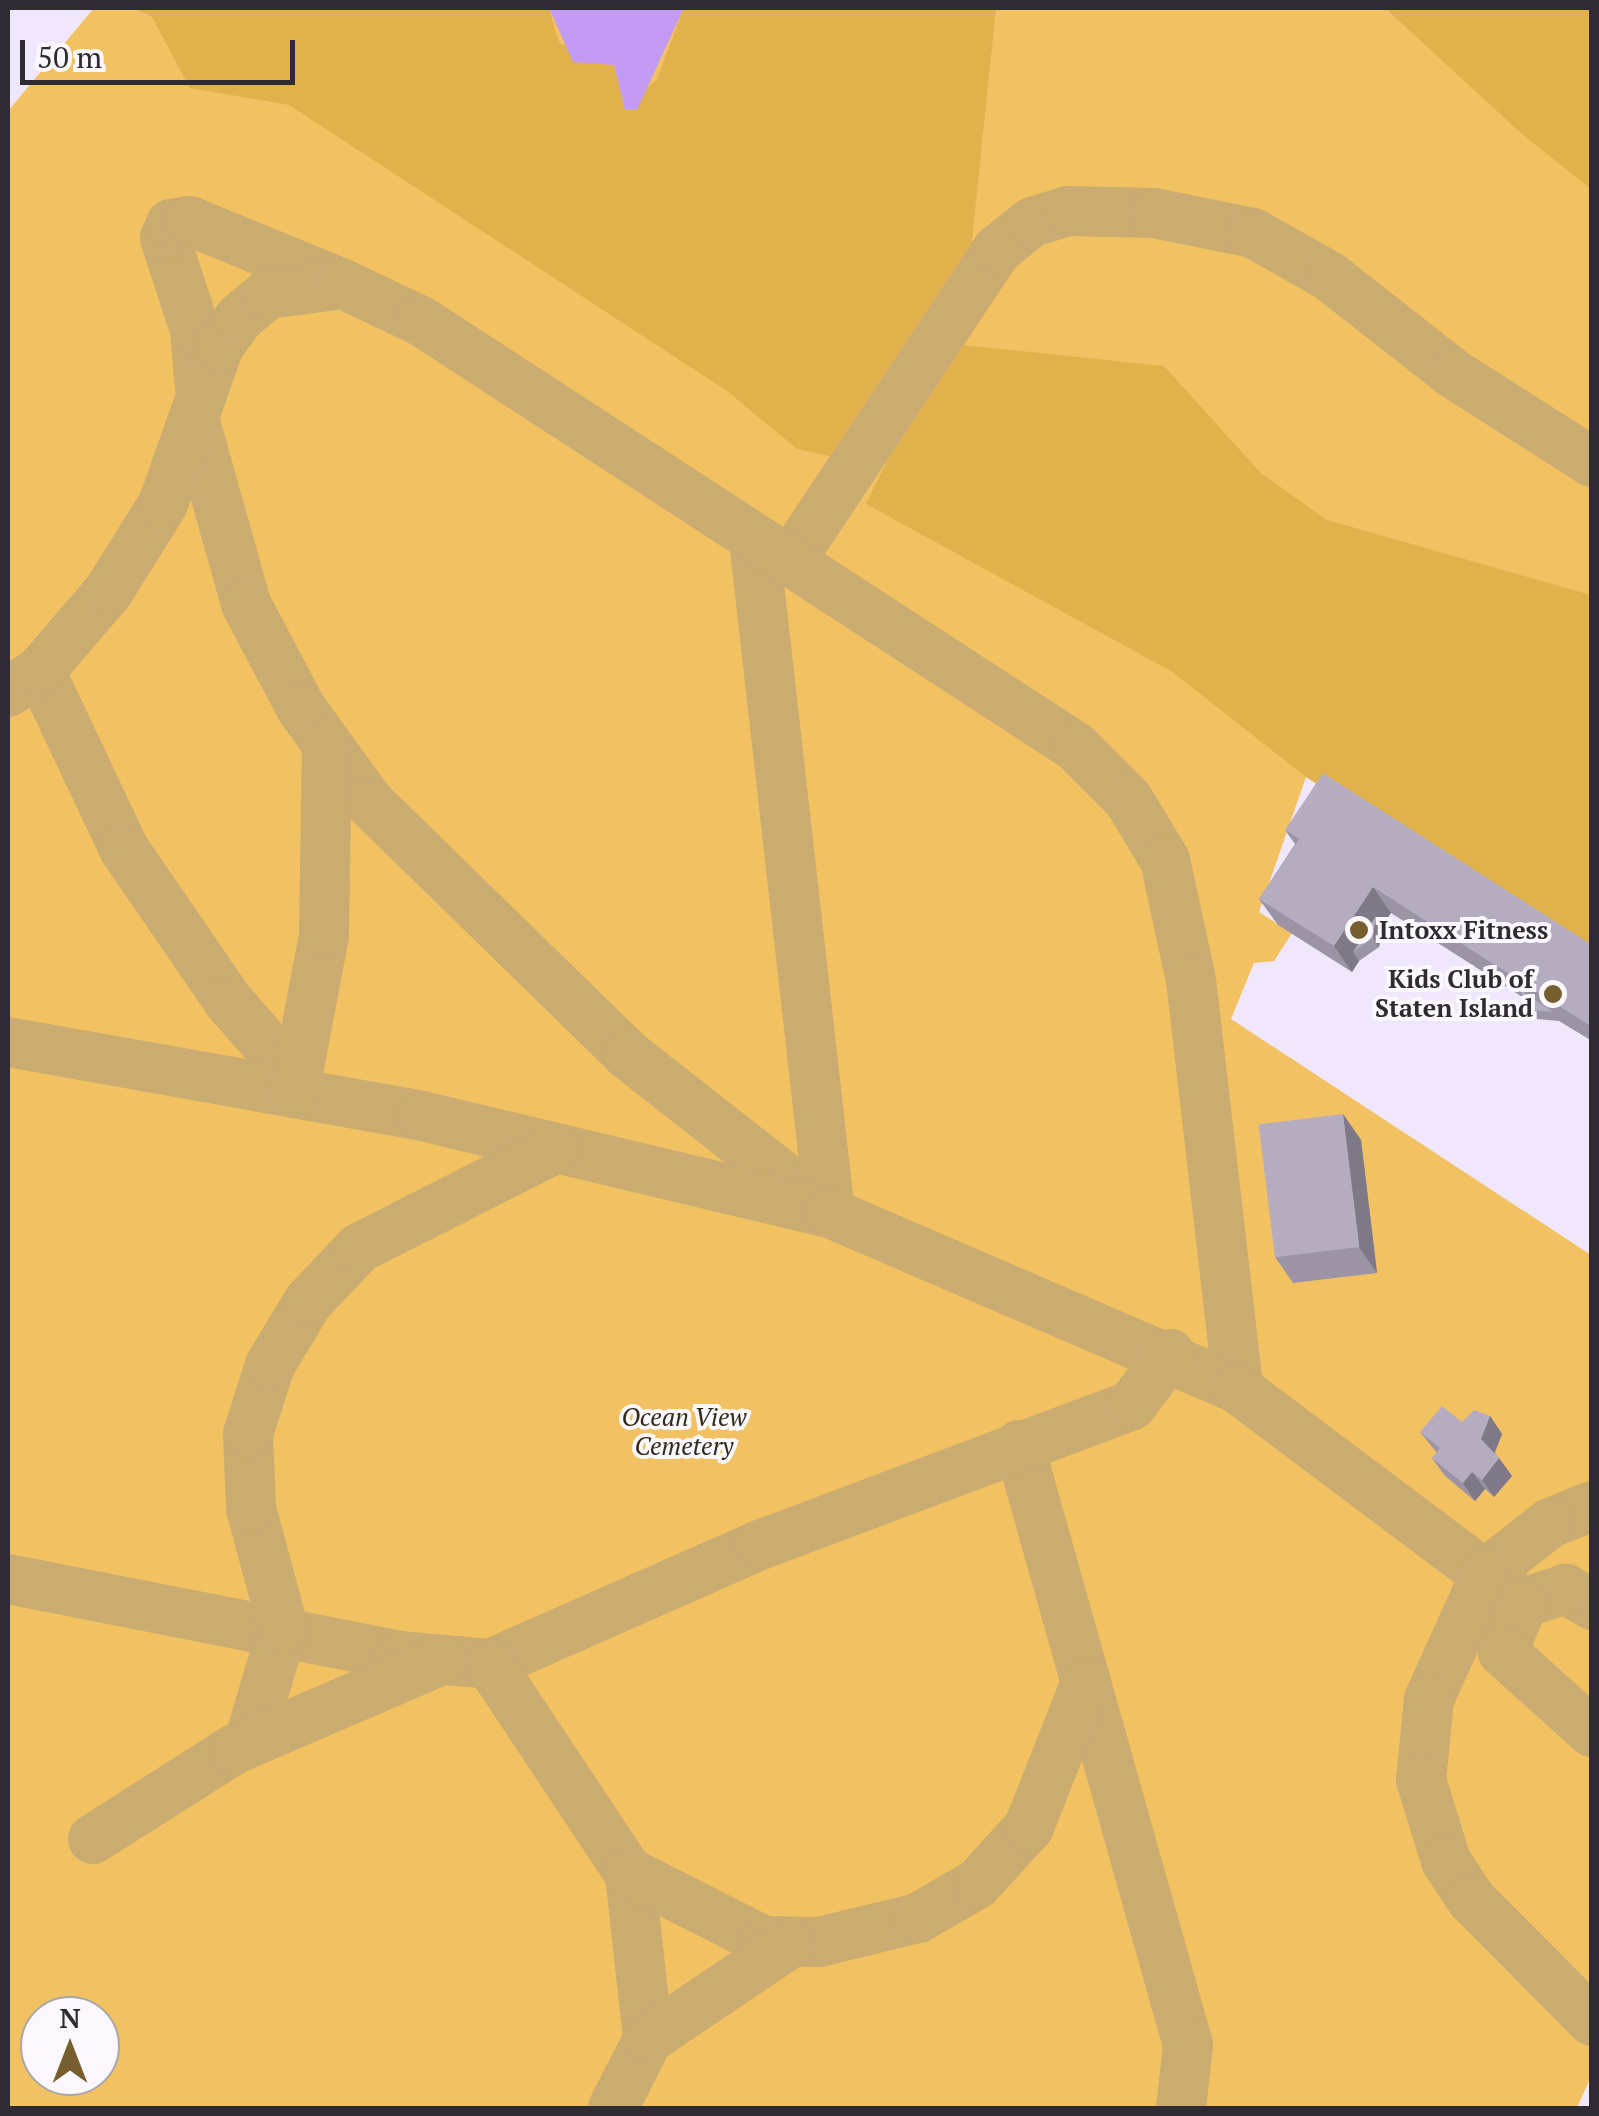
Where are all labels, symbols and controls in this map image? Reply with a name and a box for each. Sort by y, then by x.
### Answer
scale bar [25,20,300,82]
text: 50 m [37,37,102,77]
place label: Intoxx Fitness [1379,915,1548,945]
marker: Intoxx Fitness [1348,919,1370,941]
place label: Kids Club of Staten Island [1375,965,1533,1024]
marker: Kids Club of Staten Island [1542,983,1564,1005]
park label: Ocean View Cemetery [621,1403,747,1462]
north arrow [20,1996,120,2096]
text: N [59,1999,81,2036]

